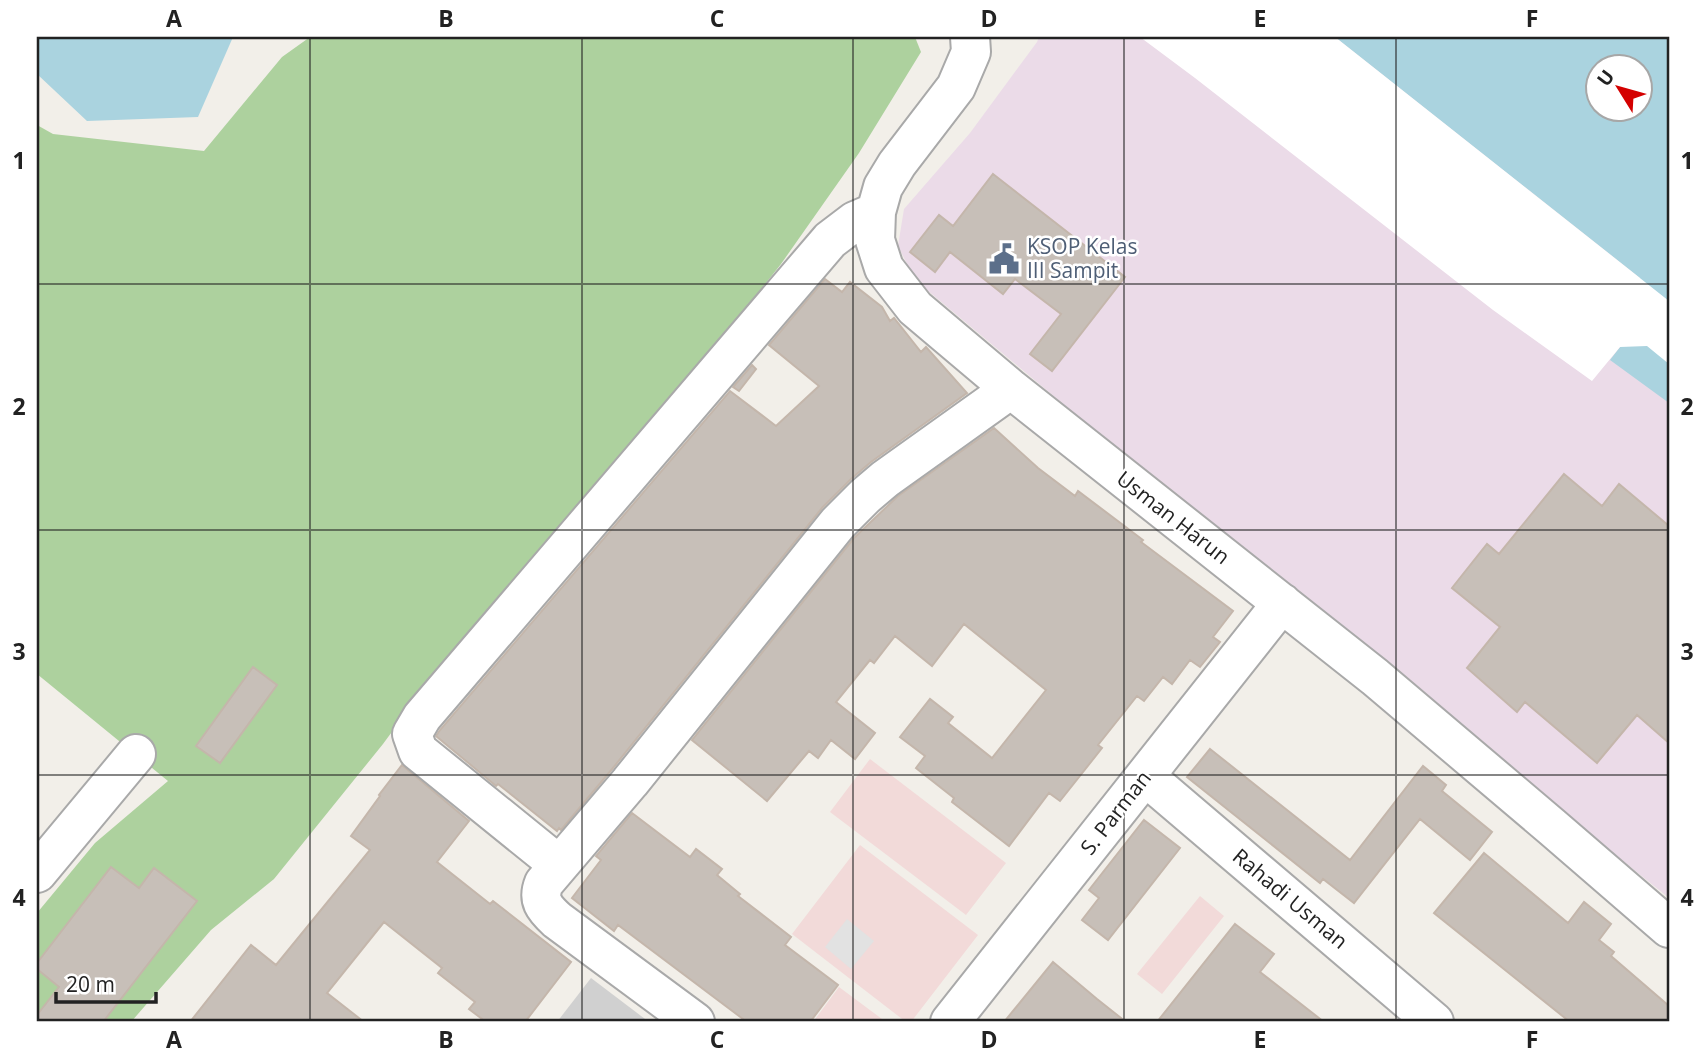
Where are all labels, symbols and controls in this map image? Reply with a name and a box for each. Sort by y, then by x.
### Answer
text: A [166,2,182,34]
text: B [438,2,454,34]
text: C [710,2,724,34]
text: D [980,2,998,34]
text: E [1254,2,1266,34]
text: F [1526,2,1538,34]
north arrow [1584,52,1654,122]
text: U [1591,64,1620,91]
text: 1 [12,144,26,176]
text: 1 [1680,144,1694,176]
place label: KSOP Kelas III Sampit [1027,232,1137,284]
public building icon: KSOP Kelas III Sampit [987,242,1021,276]
text: 2 [12,390,26,422]
text: 2 [1680,390,1694,422]
street label: Usman Harun [1111,464,1236,570]
text: 3 [12,635,26,667]
text: 3 [1680,635,1694,667]
street label: S. Parman [1074,765,1157,860]
street label: Rahadi Usman [1227,842,1354,955]
text: 4 [12,881,26,913]
text: 4 [1680,881,1694,913]
scale bar [56,961,156,1005]
text: 20 m [66,970,115,998]
text: A [166,1023,182,1055]
text: B [438,1023,454,1055]
text: C [710,1023,724,1055]
text: D [980,1023,998,1055]
text: E [1254,1023,1266,1055]
text: F [1526,1023,1538,1055]

